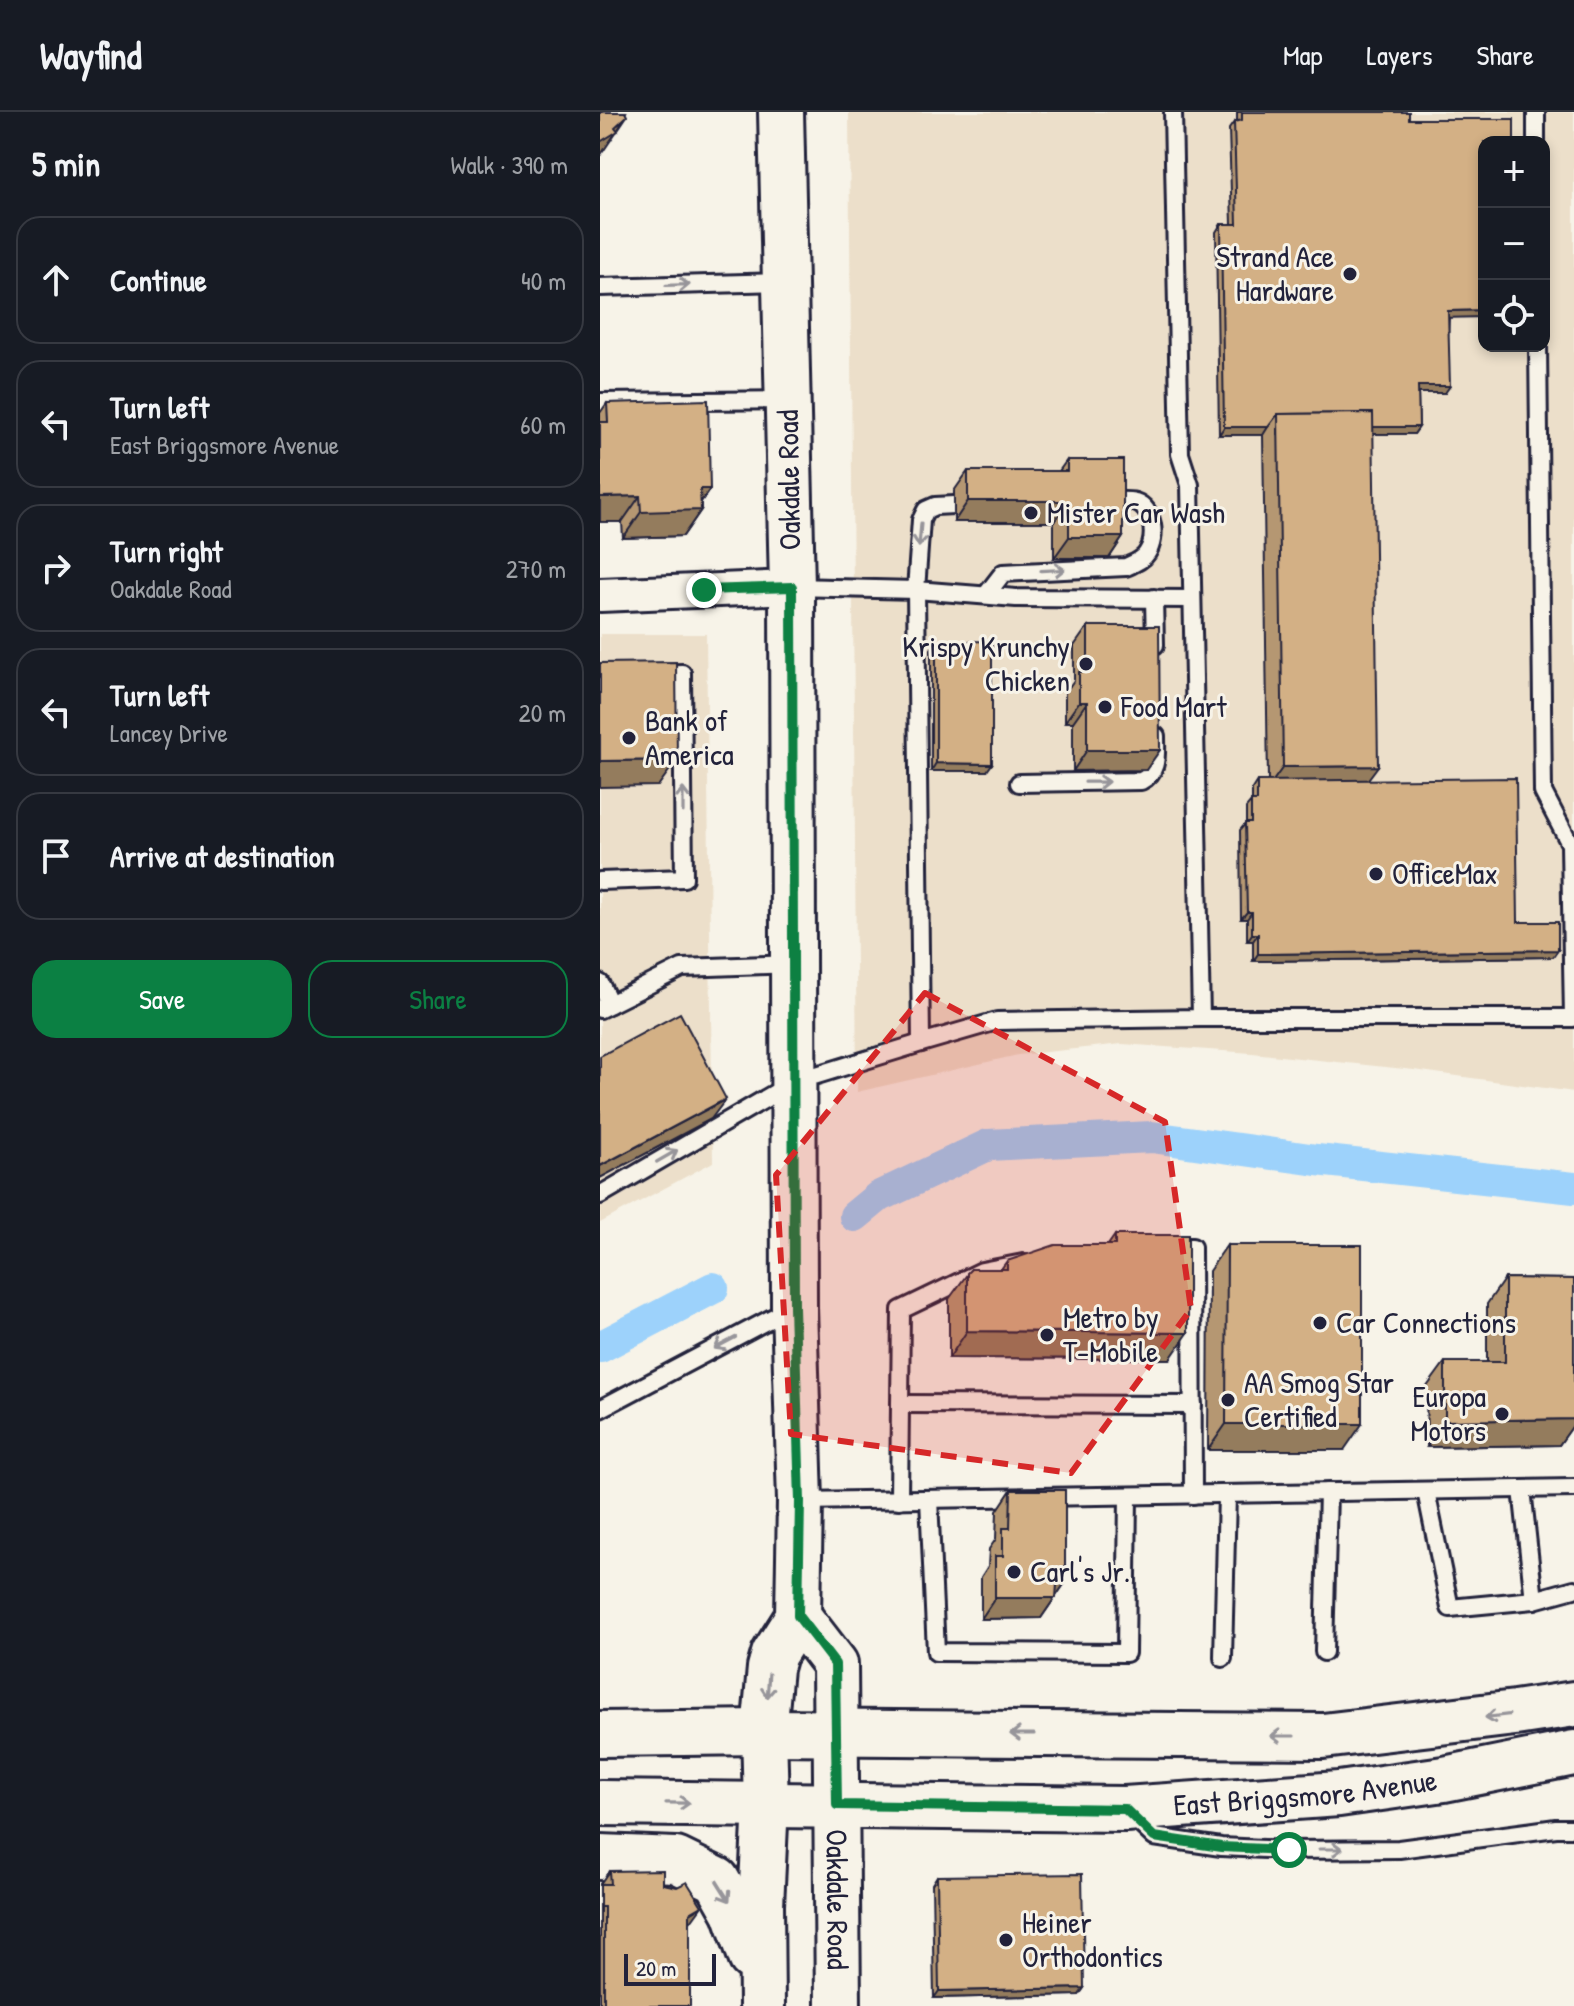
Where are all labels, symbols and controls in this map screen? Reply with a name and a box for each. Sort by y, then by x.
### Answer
text: Wayfind [40,29,142,81]
text: Map [1283,36,1323,74]
text: Layers [1367,36,1432,74]
text: Share [1476,36,1534,74]
map controls [1478,136,1550,352]
button: + [1478,136,1550,208]
text: 5 min [32,141,100,187]
text: Walk · 390 m [450,147,568,182]
button: − [1478,208,1550,280]
place label: Strand Ace Hardware [1216,236,1334,310]
icon: ahead [34,258,78,302]
text: Continue [110,260,207,300]
text: 40 m [521,263,566,298]
marker: Strand Ace Hardware [1341,265,1359,283]
one-way arrow [664,277,691,292]
button: locate [1478,280,1550,352]
text: Turn left [110,387,209,427]
icon: left [34,402,78,446]
text: 60 m [520,407,566,442]
street label: Oakdale Road [767,409,809,551]
text: East Briggsmore Avenue [110,427,339,462]
place label: Mister Car Wash [1047,492,1225,532]
marker: Mister Car Wash [1022,504,1040,522]
one-way arrow [912,521,927,548]
text: Turn right [110,531,223,571]
icon: right [34,546,78,590]
text: 270 m [506,551,566,586]
one-way arrow [1039,563,1066,578]
text: Oakdale Road [110,571,232,606]
route end [686,572,722,608]
place label: Krispy Krunchy Chicken [902,626,1070,700]
marker: Krispy Krunchy Chicken [1077,655,1095,673]
text: Turn left [110,675,209,715]
place label: Food Mart [1120,686,1227,726]
icon: left [34,690,78,734]
text: 20 m [519,695,566,730]
marker: Food Mart [1096,698,1114,716]
place label: Bank of America [645,700,734,774]
text: Lancey Drive [110,715,228,750]
marker: Bank of America [620,729,638,747]
one-way arrow [1083,774,1110,790]
one-way arrow [675,787,691,814]
icon: arrive [34,834,78,878]
text: Arrive at destination [110,836,335,876]
place label: OfficeMax [1392,853,1498,893]
marker: OfficeMax [1367,865,1385,883]
button: Save [32,960,292,1038]
button: Share [308,960,568,1038]
one-way arrow [655,1148,679,1163]
place label: Metro by T-Mobile [1063,1297,1159,1371]
place label: Car Connections [1336,1302,1516,1342]
marker: Car Connections [1311,1314,1329,1332]
marker: Metro by T-Mobile [1038,1326,1056,1344]
one-way arrow [714,1336,737,1352]
place label: AA Smog Star Certified [1244,1362,1395,1436]
place label: Europa Motors [1411,1376,1486,1450]
marker: AA Smog Star Certified [1219,1391,1237,1409]
marker: Europa Motors [1493,1405,1511,1423]
place label: Carl's Jr. [1030,1551,1130,1591]
marker: Carl's Jr. [1005,1563,1023,1581]
one-way arrow [760,1672,775,1699]
one-way arrow [1484,1708,1511,1723]
one-way arrow [1009,1726,1036,1742]
one-way arrow [1269,1728,1296,1744]
street label: East Briggsmore Avenue [1172,1759,1440,1825]
one-way arrow [664,1796,691,1811]
street label: Oakdale Road [817,1829,859,1970]
route start [1271,1832,1307,1868]
one-way arrow [1317,1841,1344,1857]
one-way arrow [714,1880,731,1902]
place label: Heiner Orthodontics [1022,1902,1163,1976]
marker: Heiner Orthodontics [997,1931,1015,1949]
scale bar [624,1950,716,1986]
text: 20 m [636,1953,676,1983]

